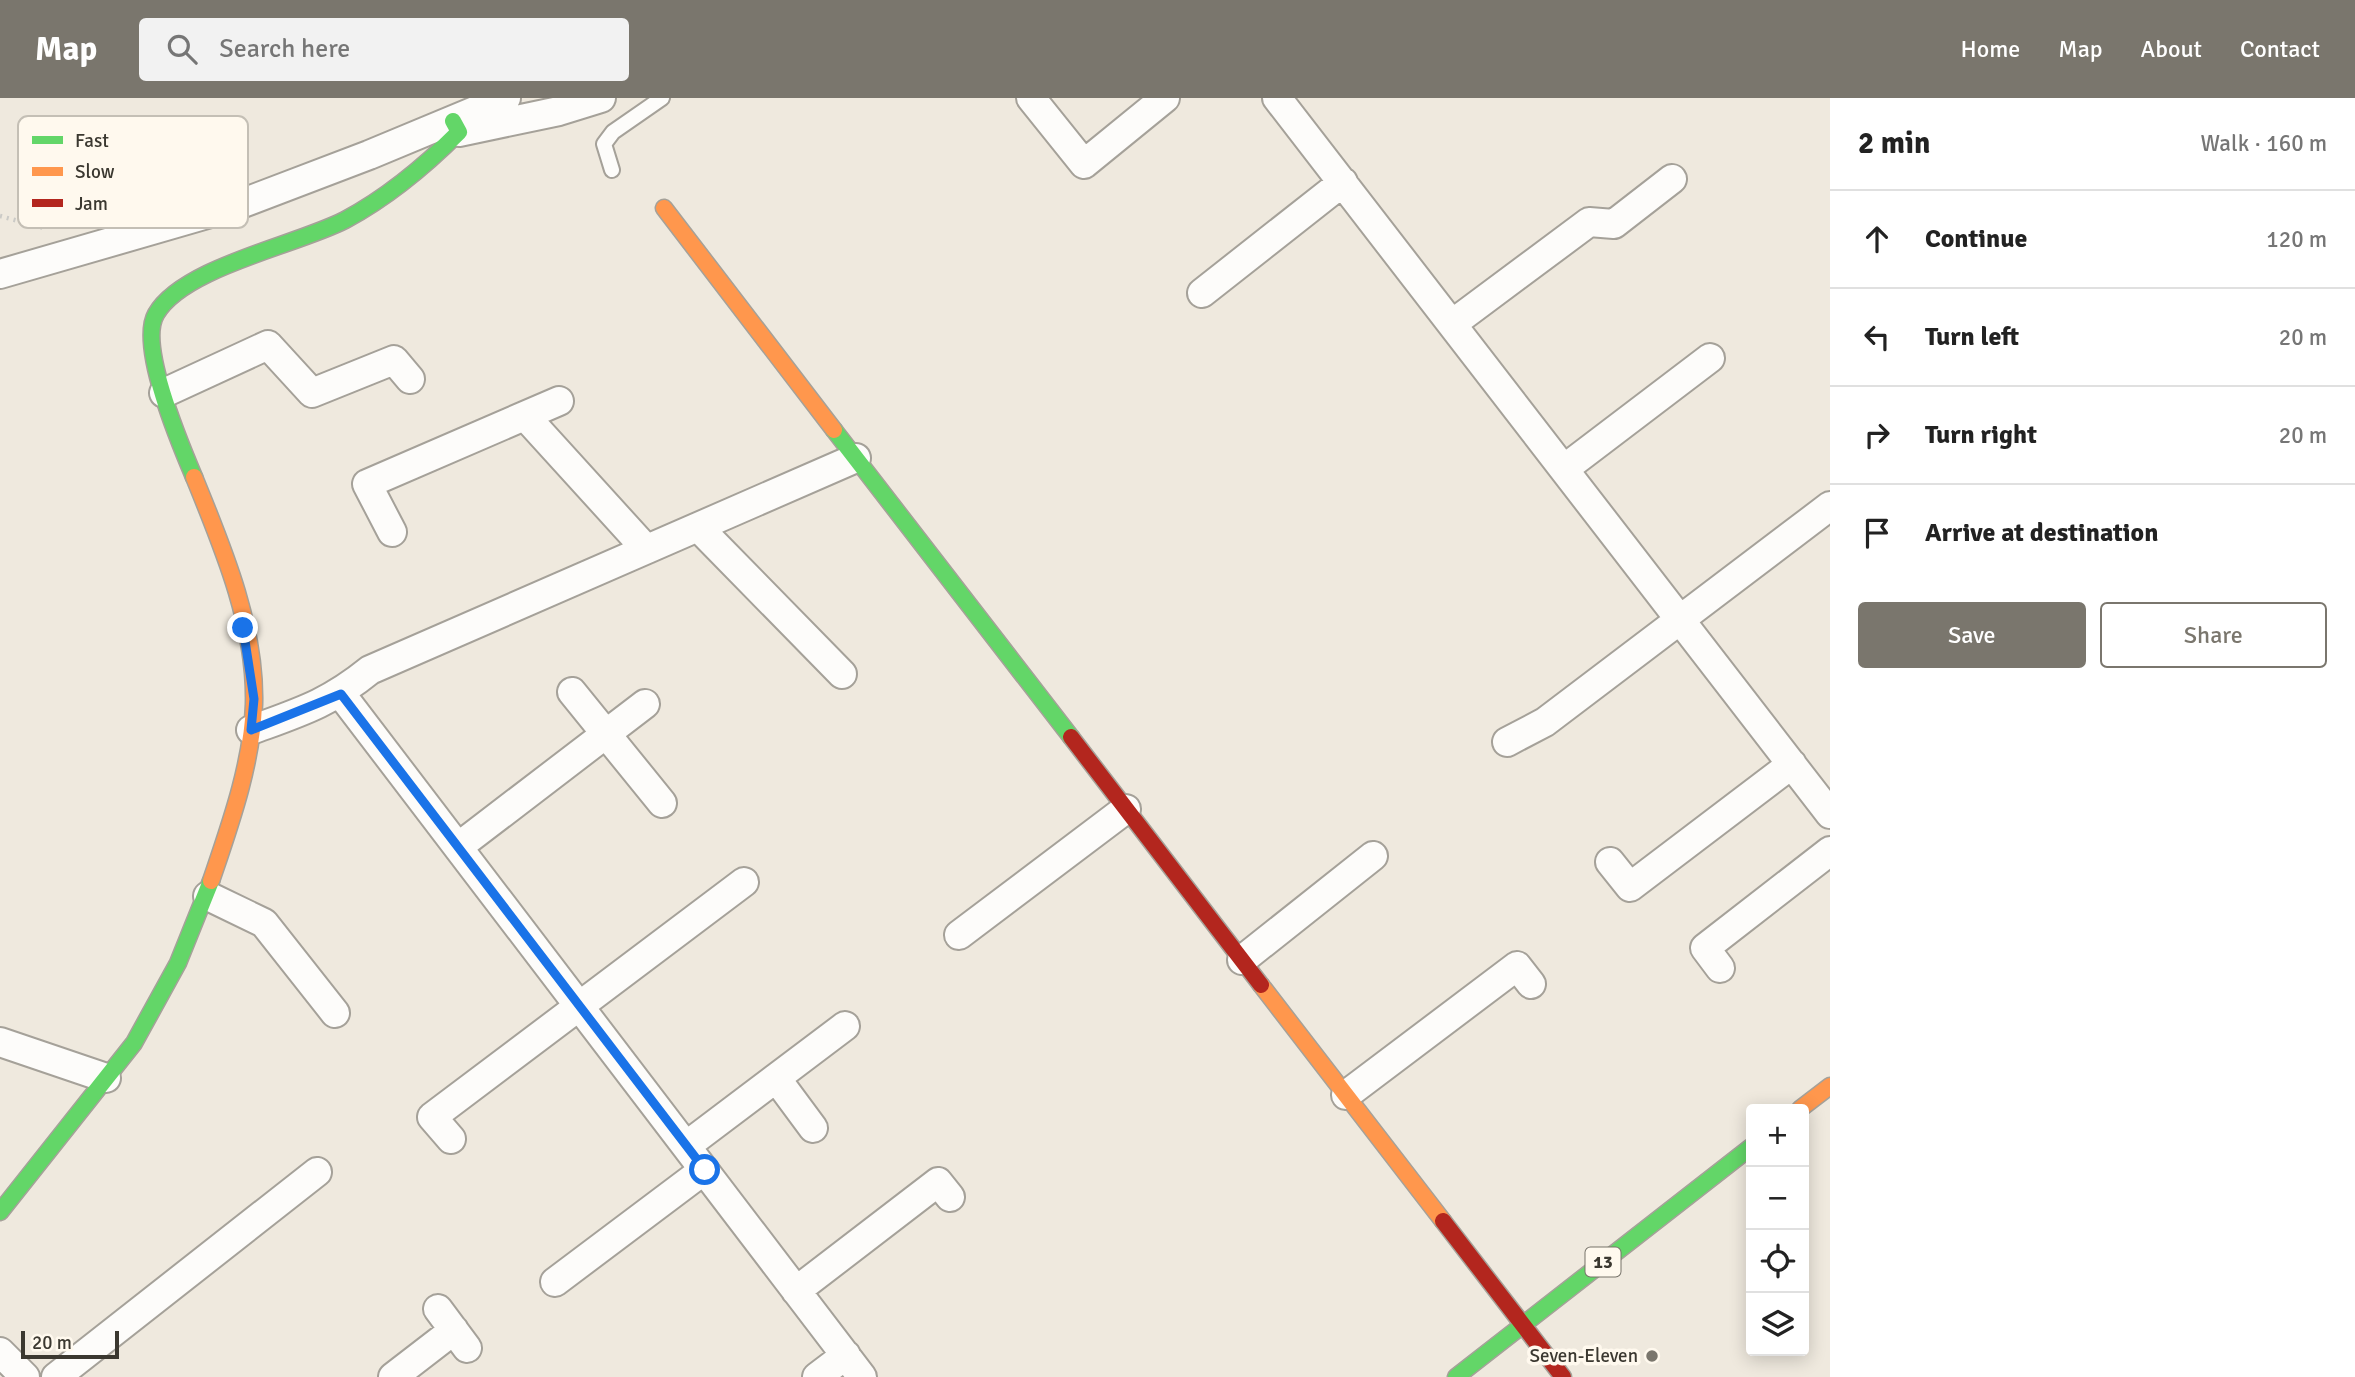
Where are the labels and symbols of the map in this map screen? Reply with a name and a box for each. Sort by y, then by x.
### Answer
legend [18,116,248,228]
text: Fast [75,129,109,153]
text: Slow [75,160,115,184]
text: Jam [75,192,108,216]
route end [227,612,258,643]
route start [689,1154,720,1185]
road number: 13 [1586,1247,1620,1276]
scale bar [21,1328,119,1360]
place label: Seven-Eleven [1530,1344,1638,1368]
marker: Seven-Eleven [1644,1348,1660,1364]

